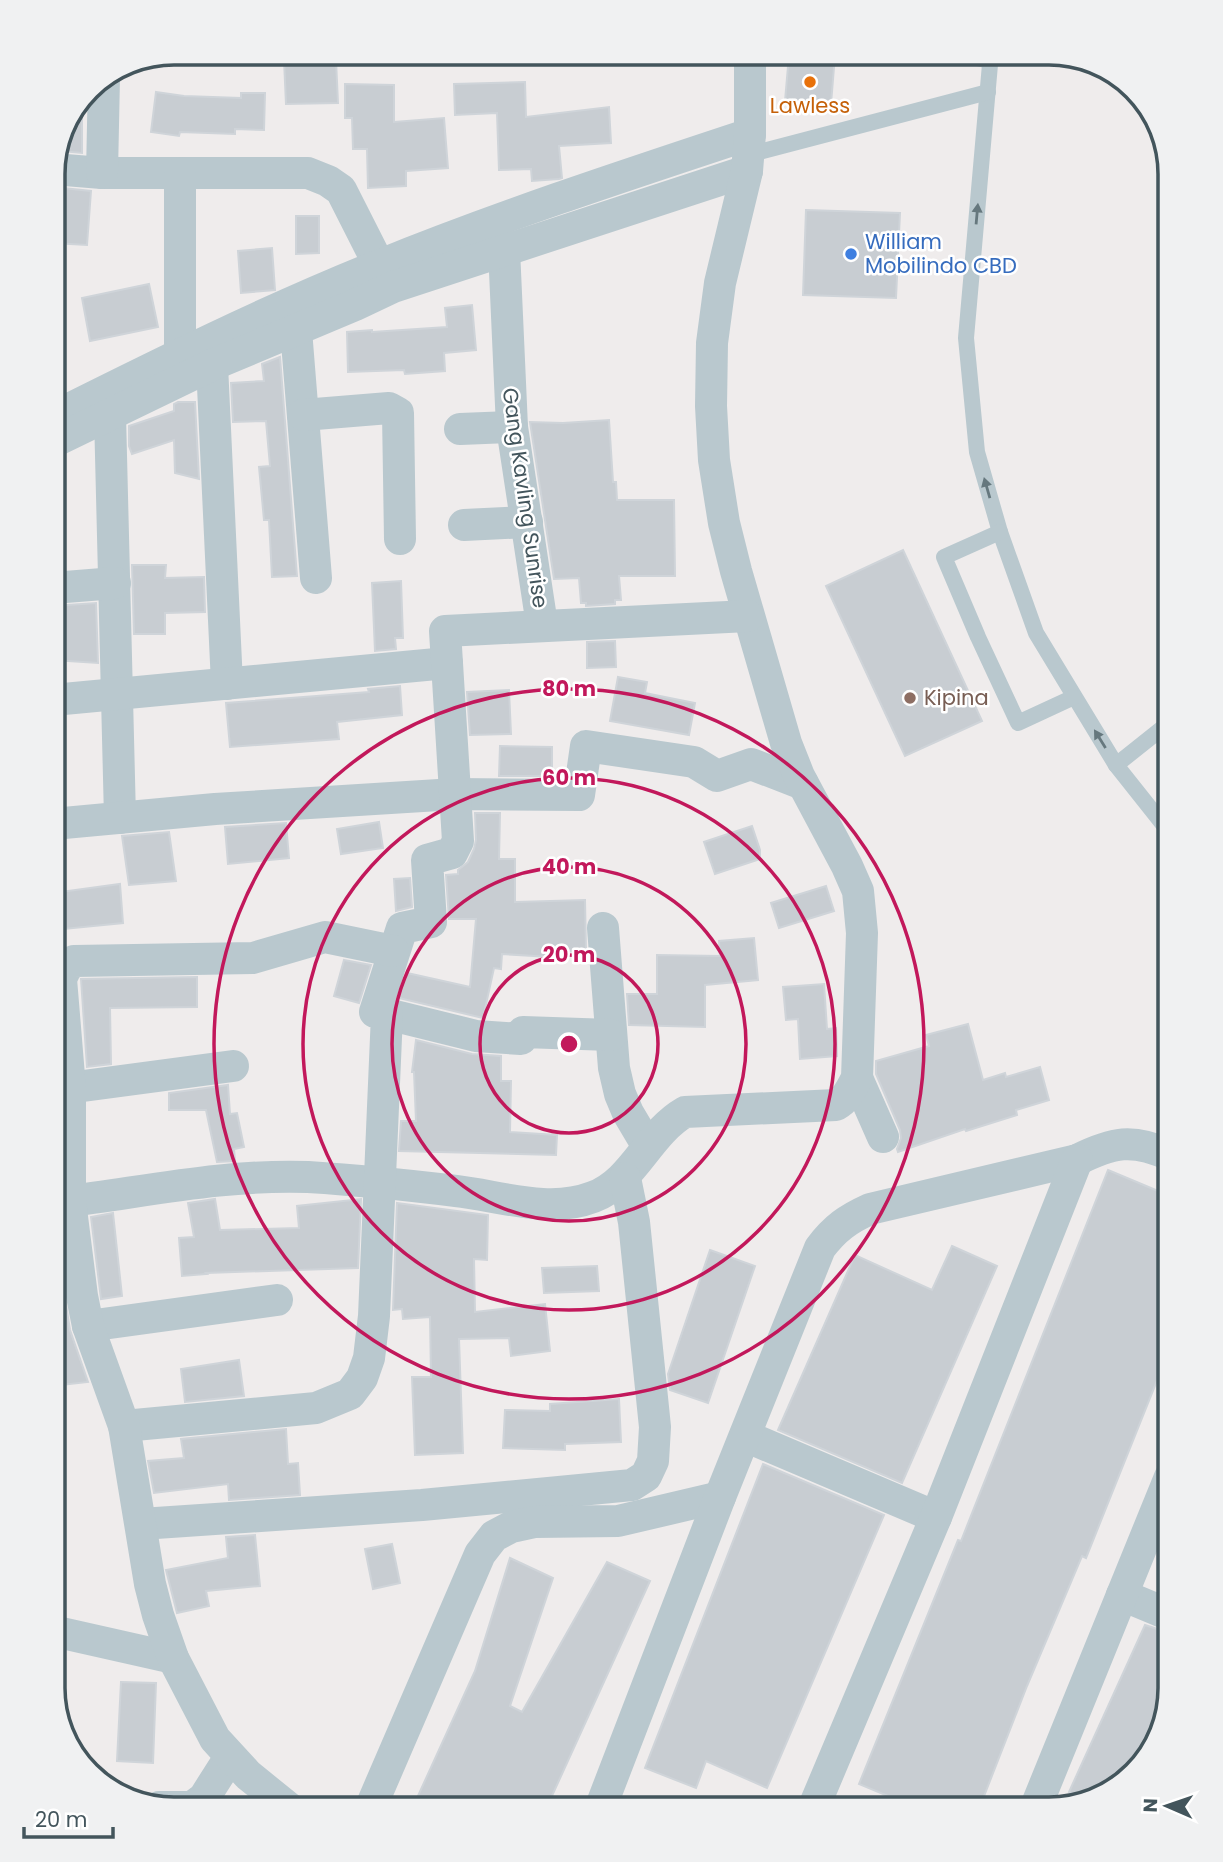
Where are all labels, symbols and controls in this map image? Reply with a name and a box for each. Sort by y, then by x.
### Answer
marker: Lawless [802,74,818,90]
place label: Lawless [770,91,850,120]
one-way arrow [972,203,983,225]
place label: William Mobilindo CBD [865,227,1017,280]
marker: William Mobilindo CBD [843,246,859,262]
street label: Gang Kavling Sunrise [496,386,555,610]
one-way arrow [982,478,992,499]
text: 80 m [542,674,596,703]
place label: Kipina [924,683,989,712]
marker: Kipina [902,690,918,706]
one-way arrow [1094,730,1106,749]
text: 60 m [542,763,596,792]
text: 40 m [542,852,596,881]
text: 20 m [543,940,595,969]
centre of rings [557,1032,581,1056]
north arrow [1132,1771,1202,1841]
scale bar [24,1796,114,1840]
text: N [1137,1798,1164,1813]
text: 20 m [35,1805,88,1834]

